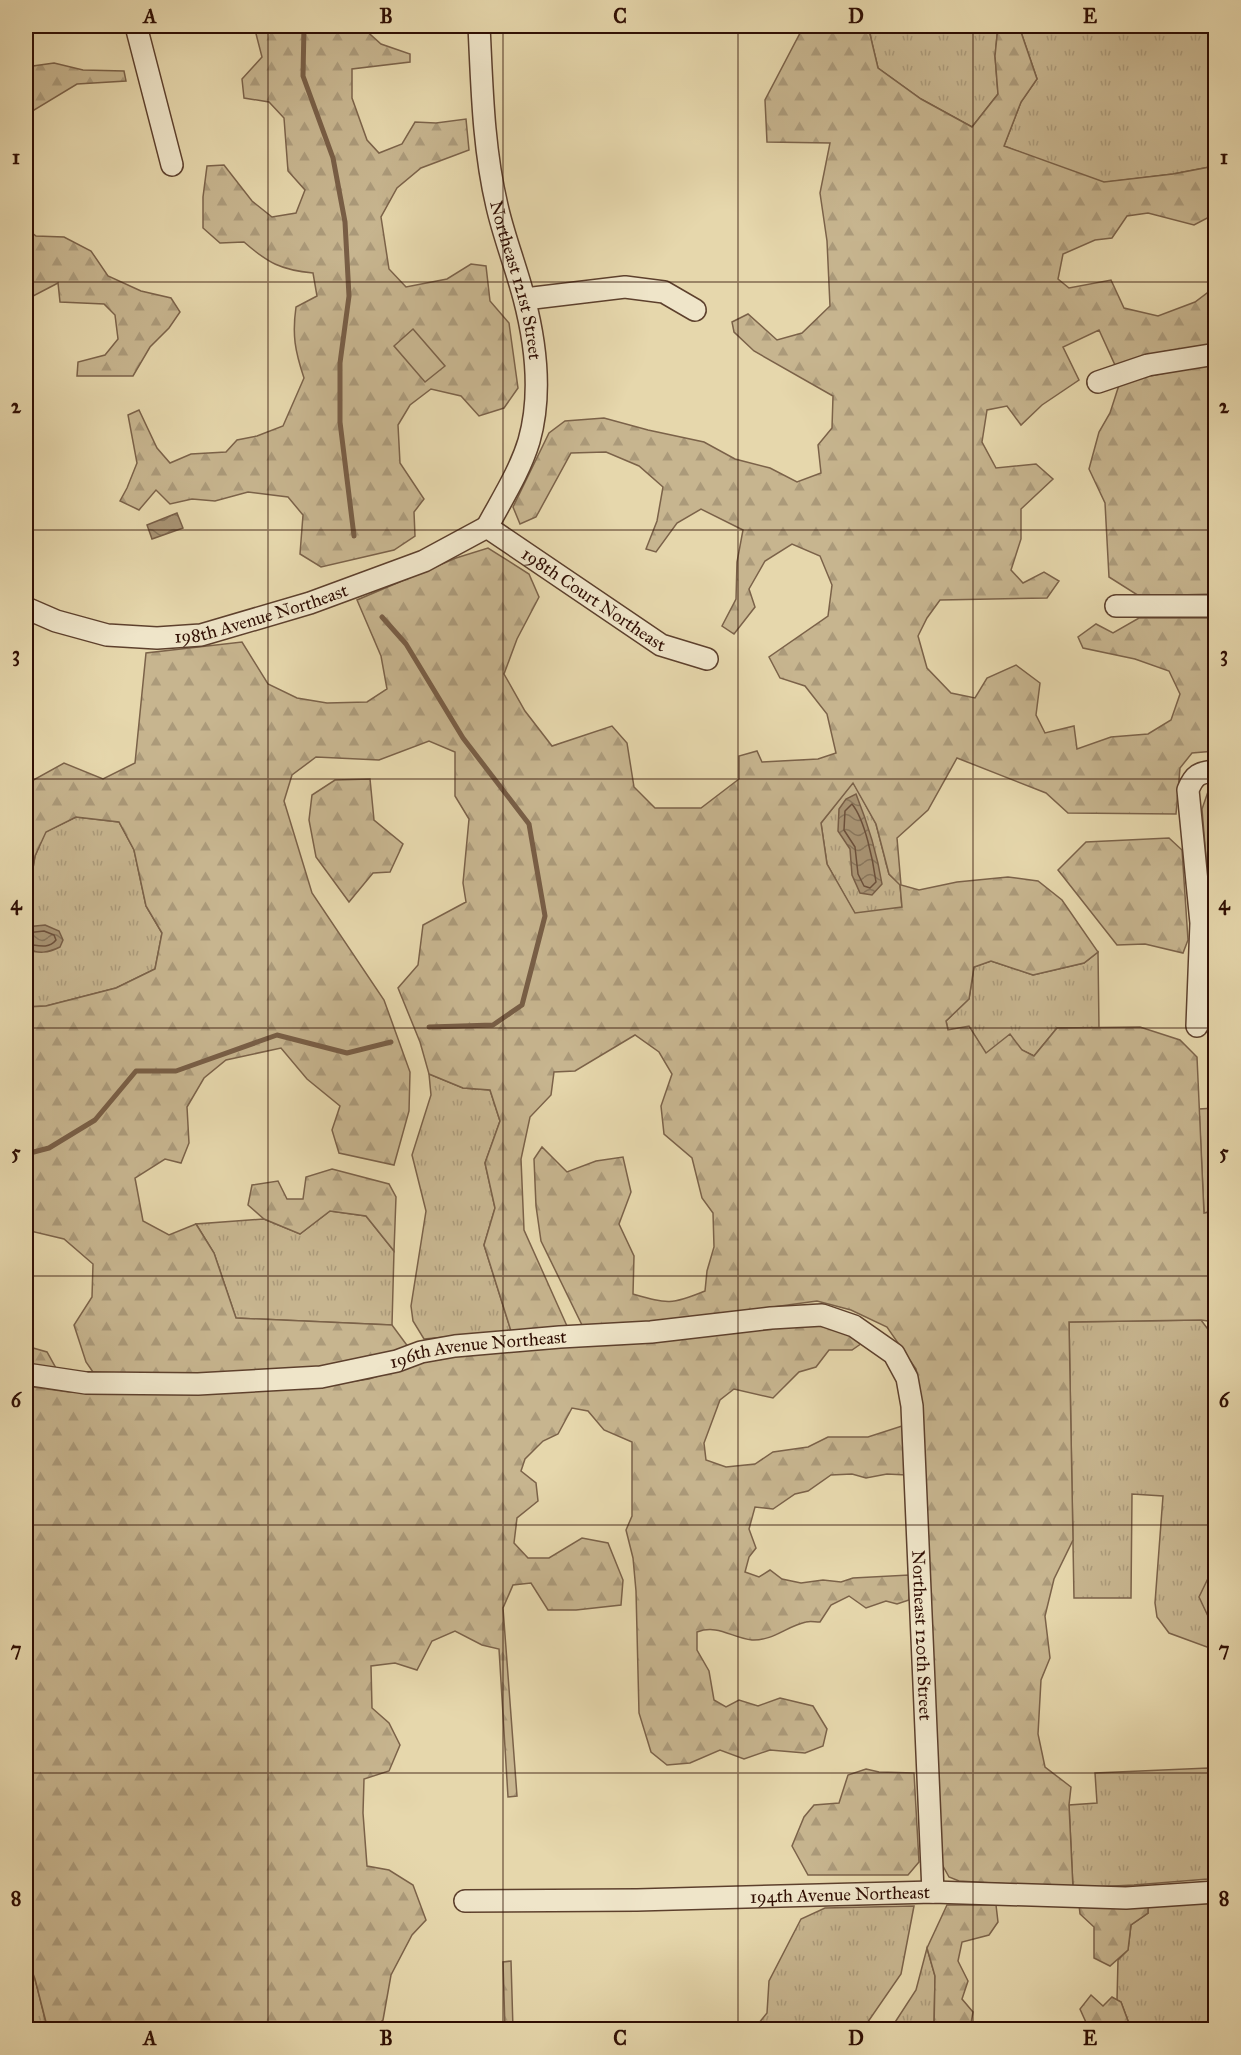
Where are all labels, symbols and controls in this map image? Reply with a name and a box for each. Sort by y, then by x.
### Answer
text: A [141,4,157,28]
text: B [379,4,393,28]
text: C [613,4,627,28]
text: D [848,4,864,28]
text: E [1083,4,1098,28]
text: 1 [12,145,20,169]
text: 1 [1220,145,1228,169]
street label: Northeast 121st Street [485,199,546,362]
text: 2 [11,394,22,418]
text: 2 [1219,394,1230,418]
street label: 198th Court Northeast [517,543,668,657]
street label: 198th Avenue Northeast [174,579,351,648]
text: 3 [12,642,20,667]
text: 3 [1220,642,1228,667]
text: 4 [10,891,22,916]
text: 4 [1218,891,1230,916]
text: 5 [11,1140,21,1164]
text: 5 [1219,1140,1229,1164]
street label: 196th Avenue Northeast [388,1326,568,1373]
text: 6 [11,1388,23,1412]
text: 6 [1219,1388,1231,1412]
street label: Northeast 120th Street [907,1550,937,1722]
text: 7 [11,1637,22,1661]
text: 7 [1219,1637,1230,1661]
street label: 194th Avenue Northeast [750,1881,931,1908]
text: 8 [11,1886,21,1910]
text: 8 [1219,1886,1229,1910]
text: A [141,2026,157,2050]
text: B [379,2026,393,2050]
text: C [613,2026,627,2050]
text: D [848,2026,864,2050]
text: E [1083,2026,1098,2050]

